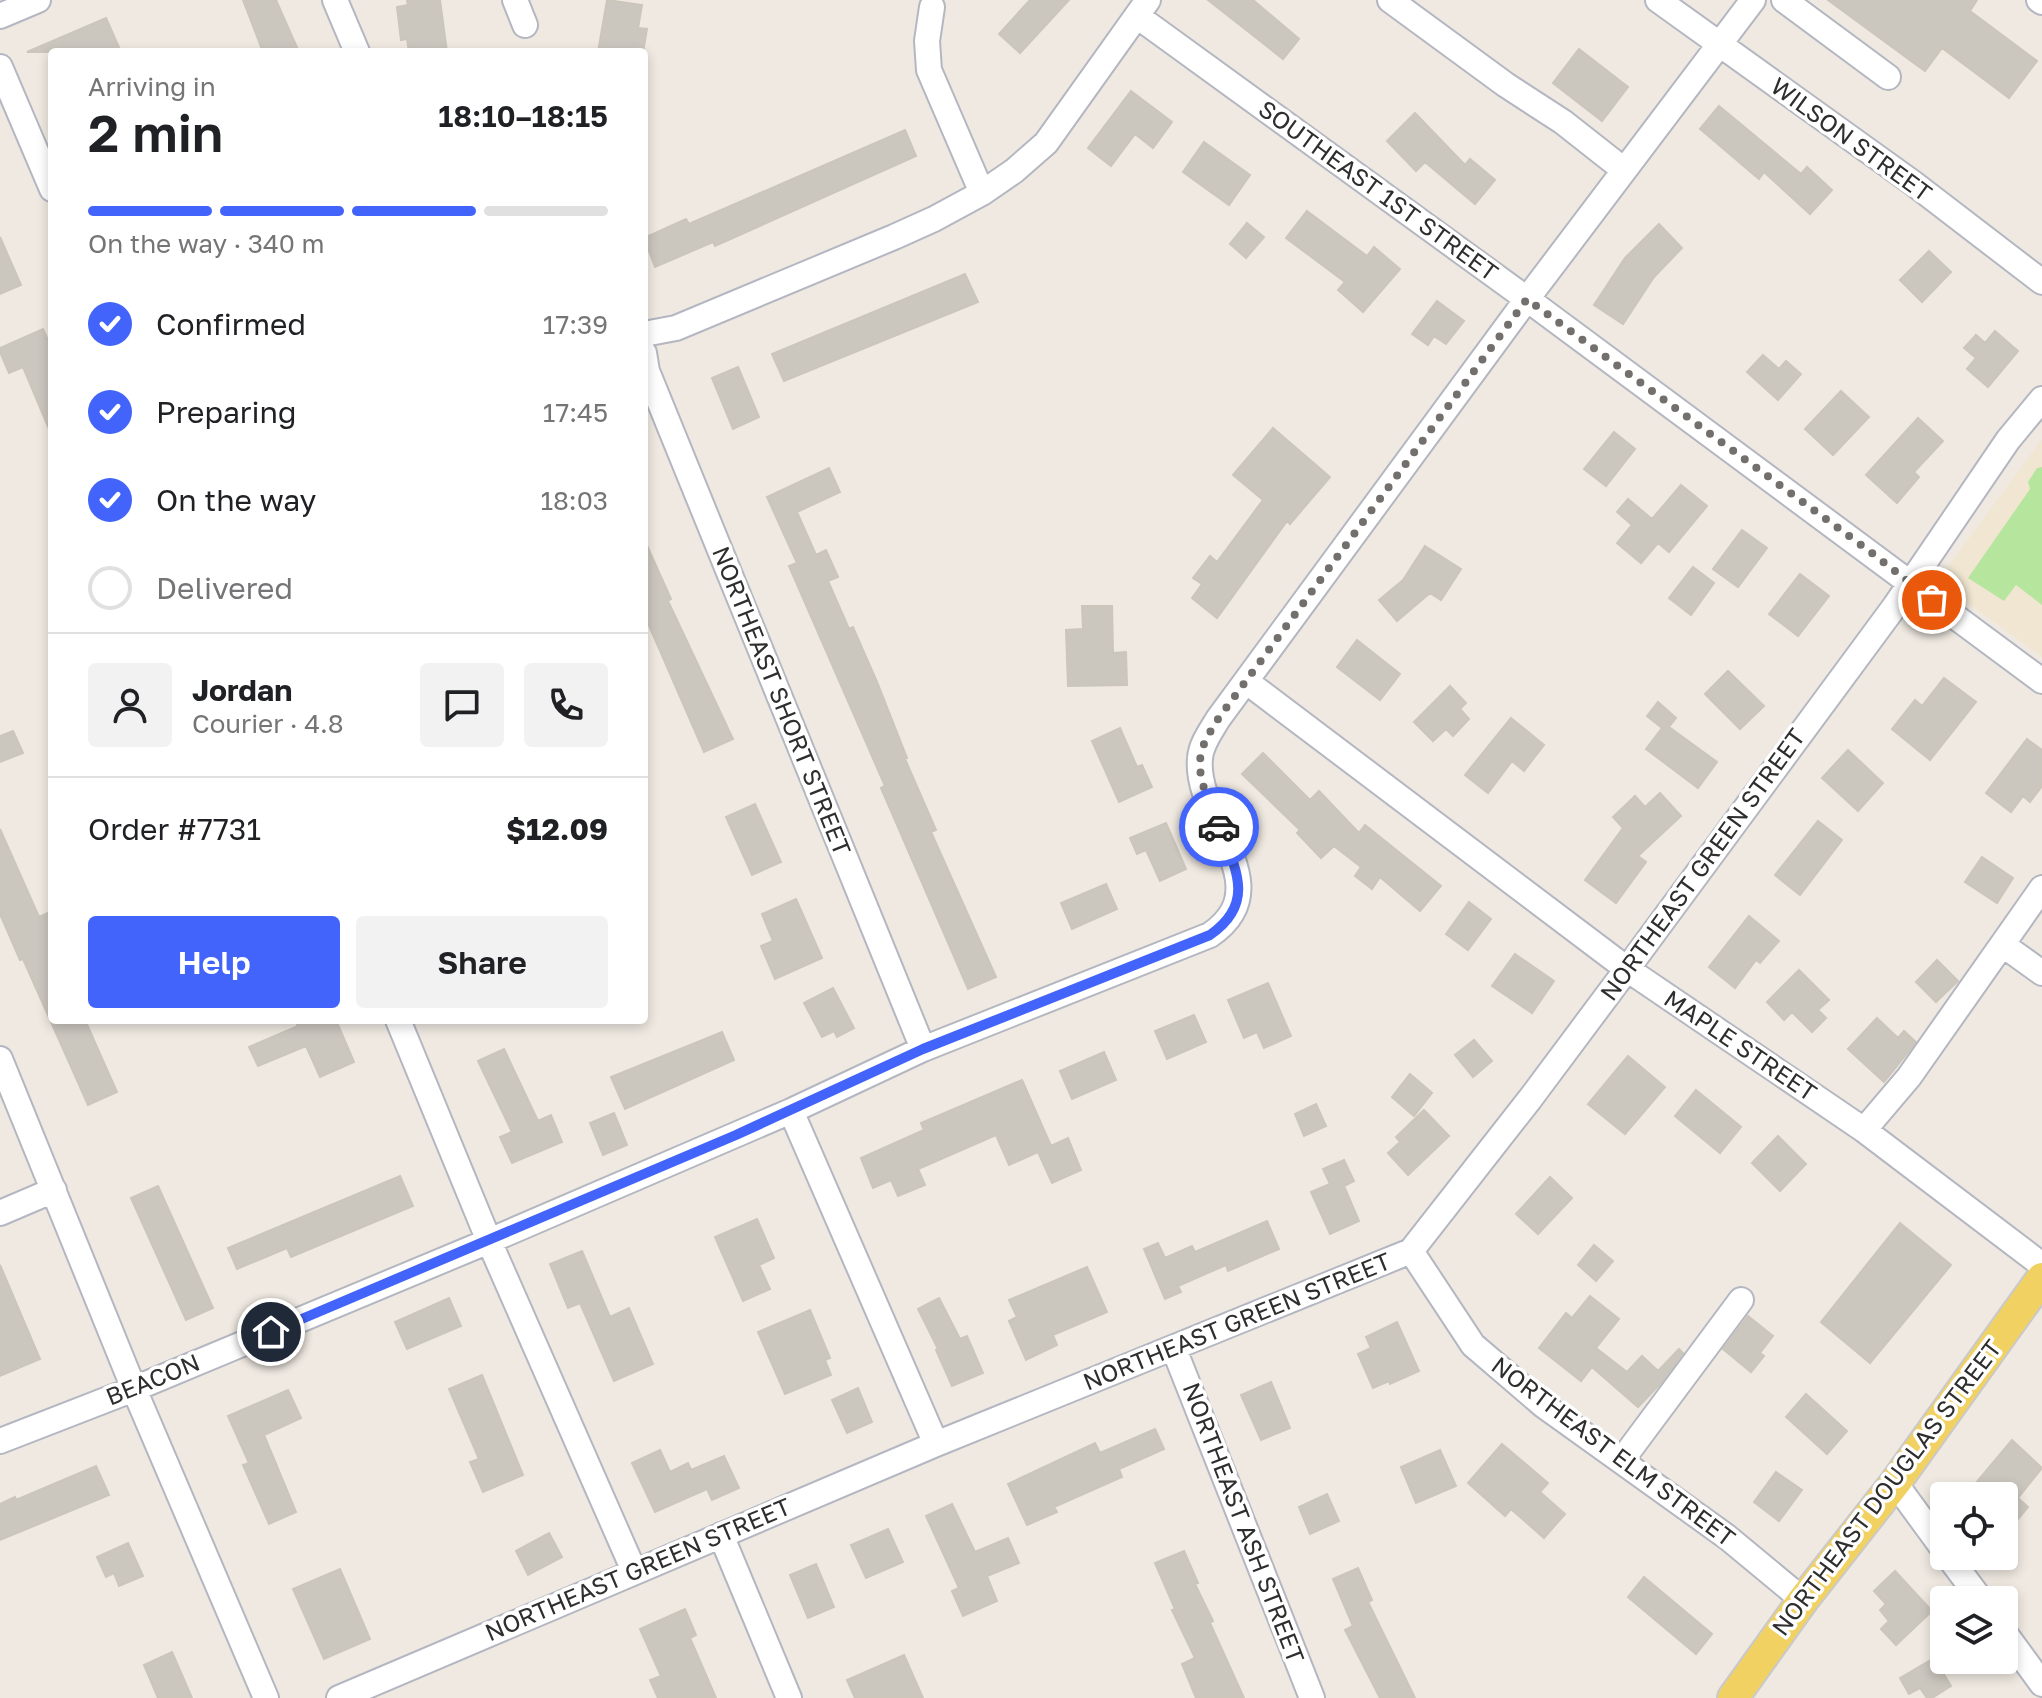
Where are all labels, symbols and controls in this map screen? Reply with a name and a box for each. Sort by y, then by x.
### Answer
text: Arriving in [88,71,216,102]
street label: WILSON STREET [1766,71,1938,207]
street label: SOUTHEAST 1ST STREET [1254,93,1504,286]
text: 18:10–18:15 [438,98,608,134]
text: 2 min [88,101,223,163]
text: On the way · 340 m [88,228,324,259]
icon: check [88,302,132,346]
text: Confirmed [156,306,306,342]
text: 17:39 [543,309,608,340]
icon: check [88,390,132,434]
text: Preparing [156,394,297,430]
text: 17:45 [543,397,608,428]
icon: check [88,478,132,522]
text: On the way [156,482,316,518]
text: 18:03 [540,485,608,516]
street label: NORTHEAST SHORT STREET [707,542,858,859]
pin [1898,566,1966,634]
text: Delivered [156,570,293,606]
icon: bag [1910,578,1954,622]
button: person [88,663,172,747]
button: chat [420,663,504,747]
button: phone [524,663,608,747]
text: Jordan [192,672,292,708]
text: Courier · 4.8 [192,708,344,739]
street label: NORTHEAST GREEN STREET [1593,722,1810,1006]
courier [1179,787,1259,867]
icon: car [1197,805,1241,849]
text: Order #7731 [88,811,261,847]
text: $12.09 [506,811,608,847]
button: Help [88,916,340,1008]
button: Share [356,916,608,1008]
street label: MAPLE STREET [1659,983,1823,1106]
street label: NORTHEAST GREEN STREET [1078,1245,1395,1396]
pin [237,1298,305,1366]
icon: home [249,1310,293,1354]
street label: NORTHEAST DOUGLAS STREET [1765,1333,2007,1641]
street label: BEACON [101,1347,204,1411]
street label: NORTHEAST ELM STREET [1486,1350,1741,1552]
street label: NORTHEAST ASH STREET [1177,1378,1311,1667]
map controls [1930,1482,2018,1674]
button: locate [1930,1482,2018,1570]
street label: NORTHEAST GREEN STREET [480,1491,795,1646]
button: layers [1930,1586,2018,1674]

